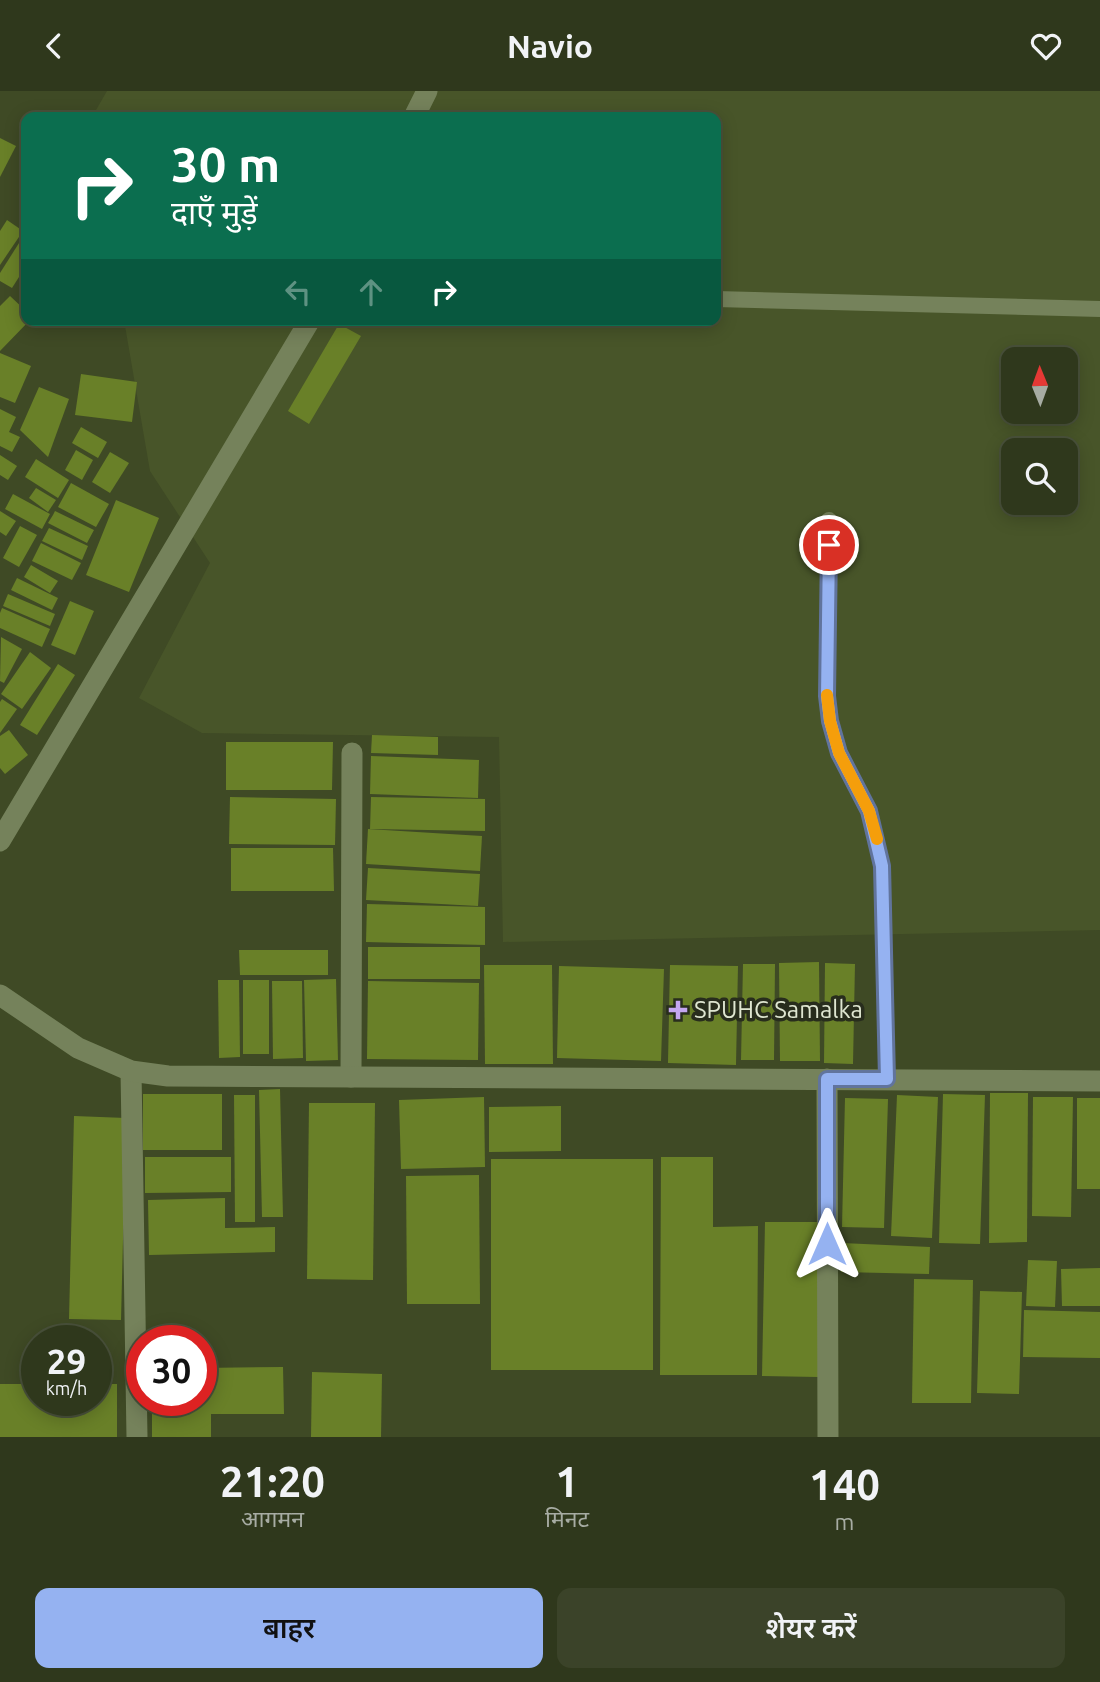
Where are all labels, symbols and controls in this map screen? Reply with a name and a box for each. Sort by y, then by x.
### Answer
icon: back [35,27,73,65]
icon: heart [1027,27,1065,65]
text: Navio [507,28,593,64]
text: 30 m [171,136,280,191]
icon: right [56,140,147,231]
text: दाएँ मुड़ें [171,194,258,230]
icon: left [279,273,317,311]
icon: ahead [352,273,390,311]
icon: right [425,273,463,311]
north arrow [1001,347,1078,423]
map controls [1001,347,1078,515]
button: search [1001,438,1078,515]
pin [799,515,859,575]
icon: arrive [810,526,848,564]
place label: SPUHC Samalka [694,996,863,1023]
marker: SPUHC Samalka [668,1000,688,1020]
position arrow [790,1207,864,1281]
speed limit sign: 30 [126,1325,217,1416]
text: 29 [47,1341,86,1381]
text: km/h [46,1378,87,1398]
text: 21:20 [220,1458,325,1505]
text: 1 [555,1458,579,1505]
text: 140 [809,1461,880,1508]
text: आगमन [241,1506,304,1531]
text: मिनट [545,1506,589,1531]
text: m [835,1509,854,1534]
button: बाहर [35,1588,543,1668]
button: शेयर करें [557,1588,1065,1668]

